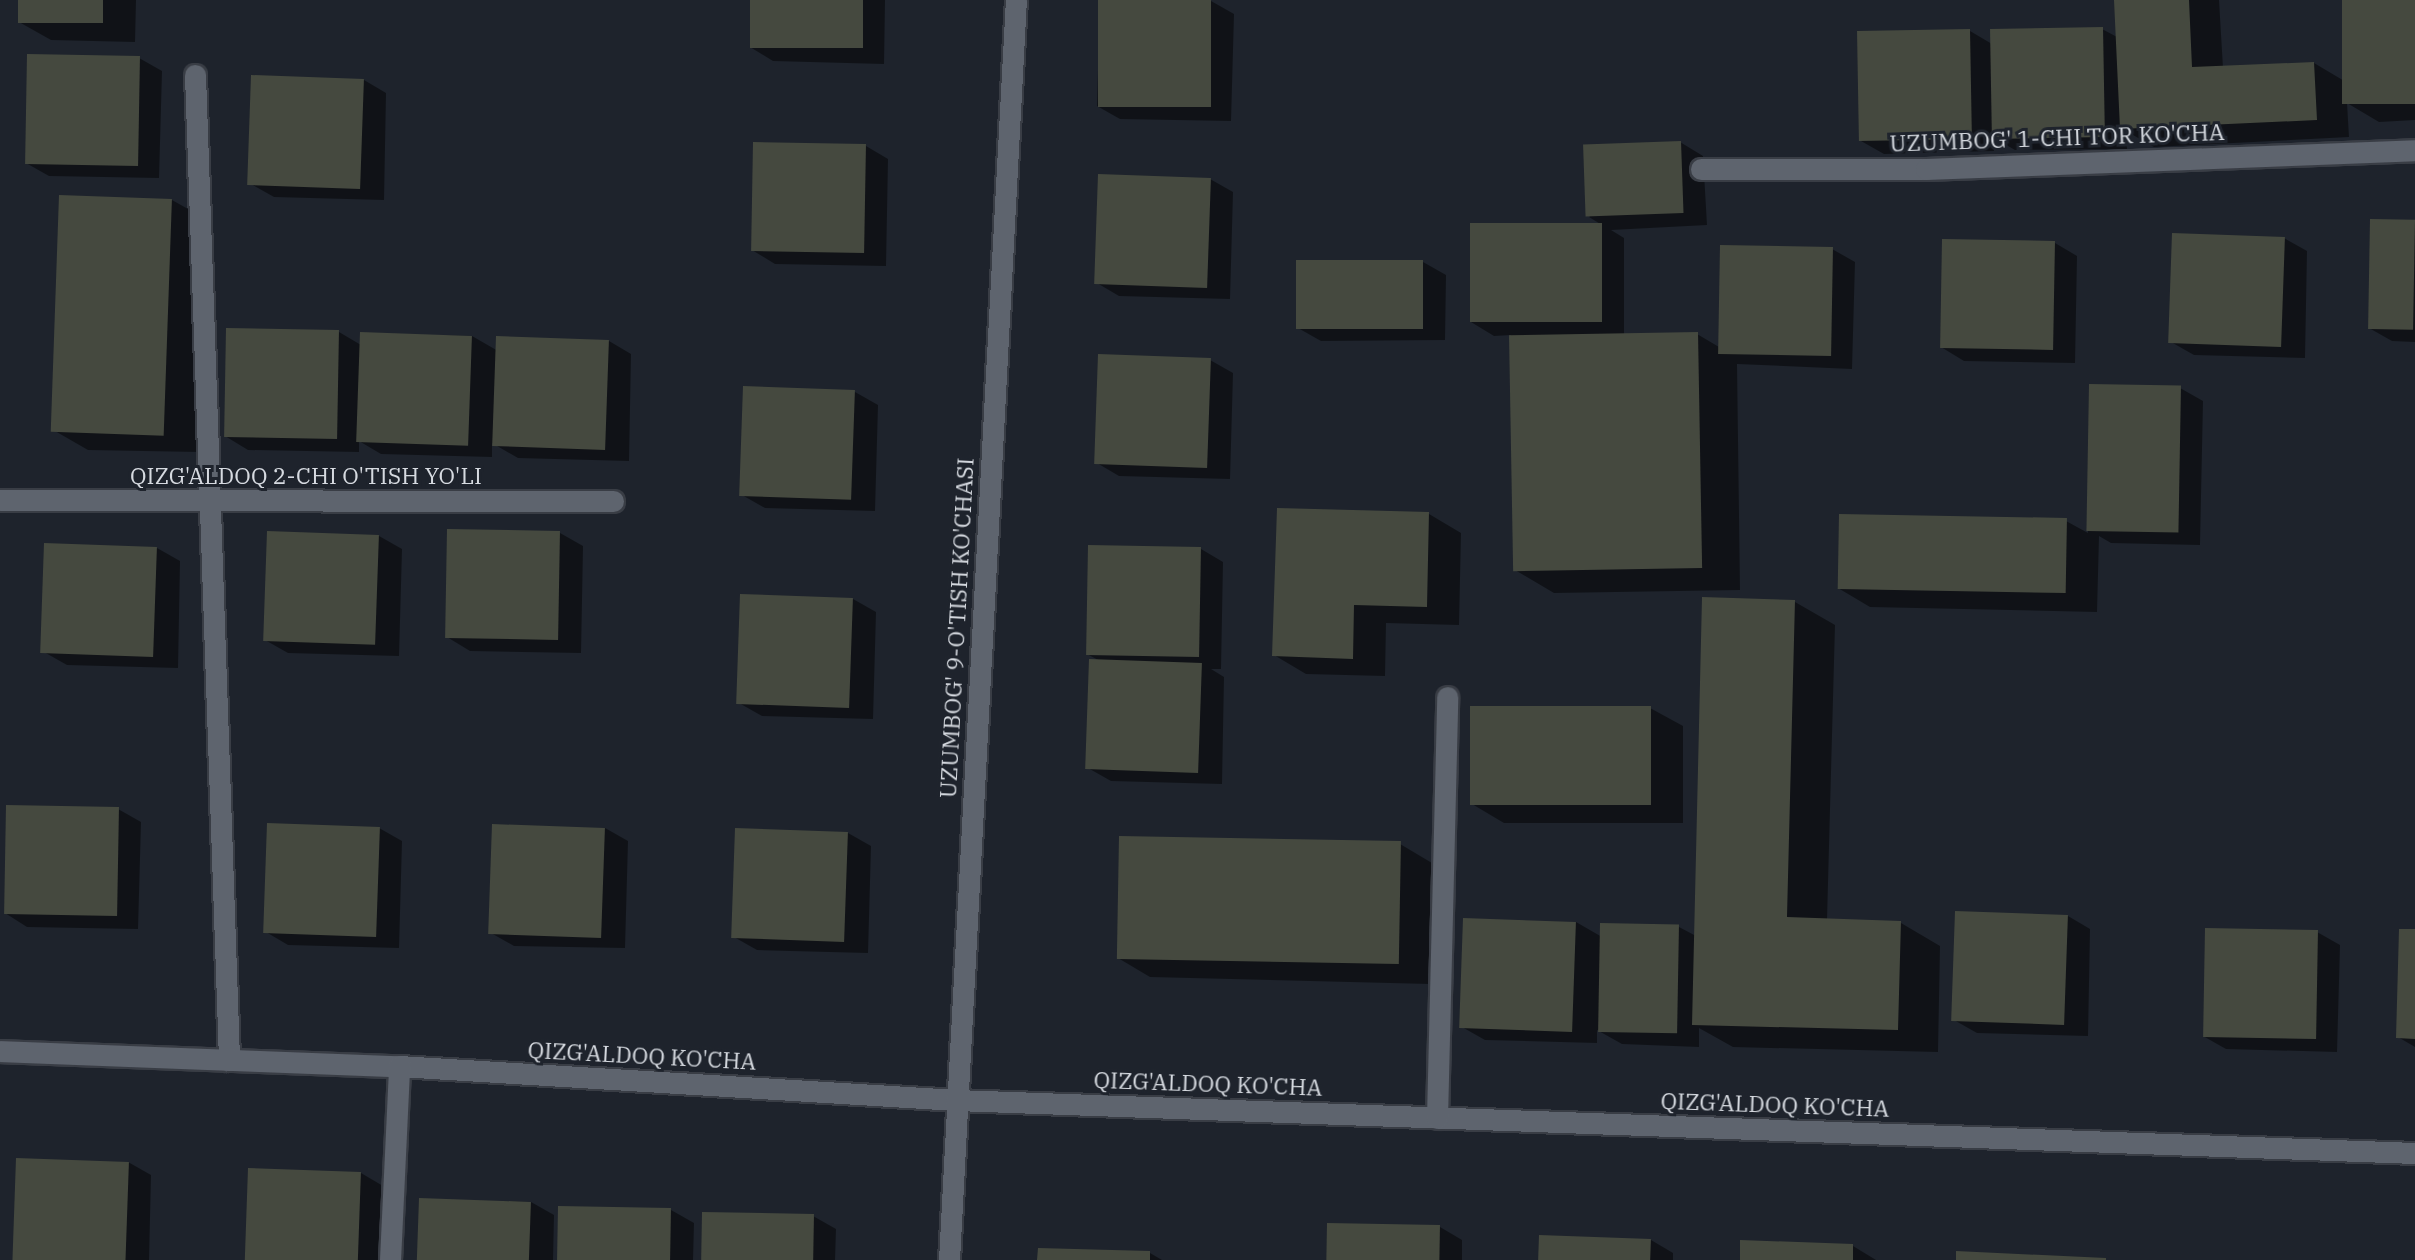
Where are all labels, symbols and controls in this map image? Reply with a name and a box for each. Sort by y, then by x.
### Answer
street label: UZUMBOG' 1-CHI TOR KO'CHA [1889,117,2225,157]
street label: UZUMBOG' 9-O'TISH KO'CHASI [933,457,979,799]
street label: QIZG'ALDOQ 2-CHI O'TISH YO'LI [130,461,482,489]
street label: QIZG'ALDOQ KO'CHA [527,1035,757,1075]
street label: QIZG'ALDOQ KO'CHA [1093,1065,1323,1101]
street label: QIZG'ALDOQ KO'CHA [1660,1086,1890,1122]

